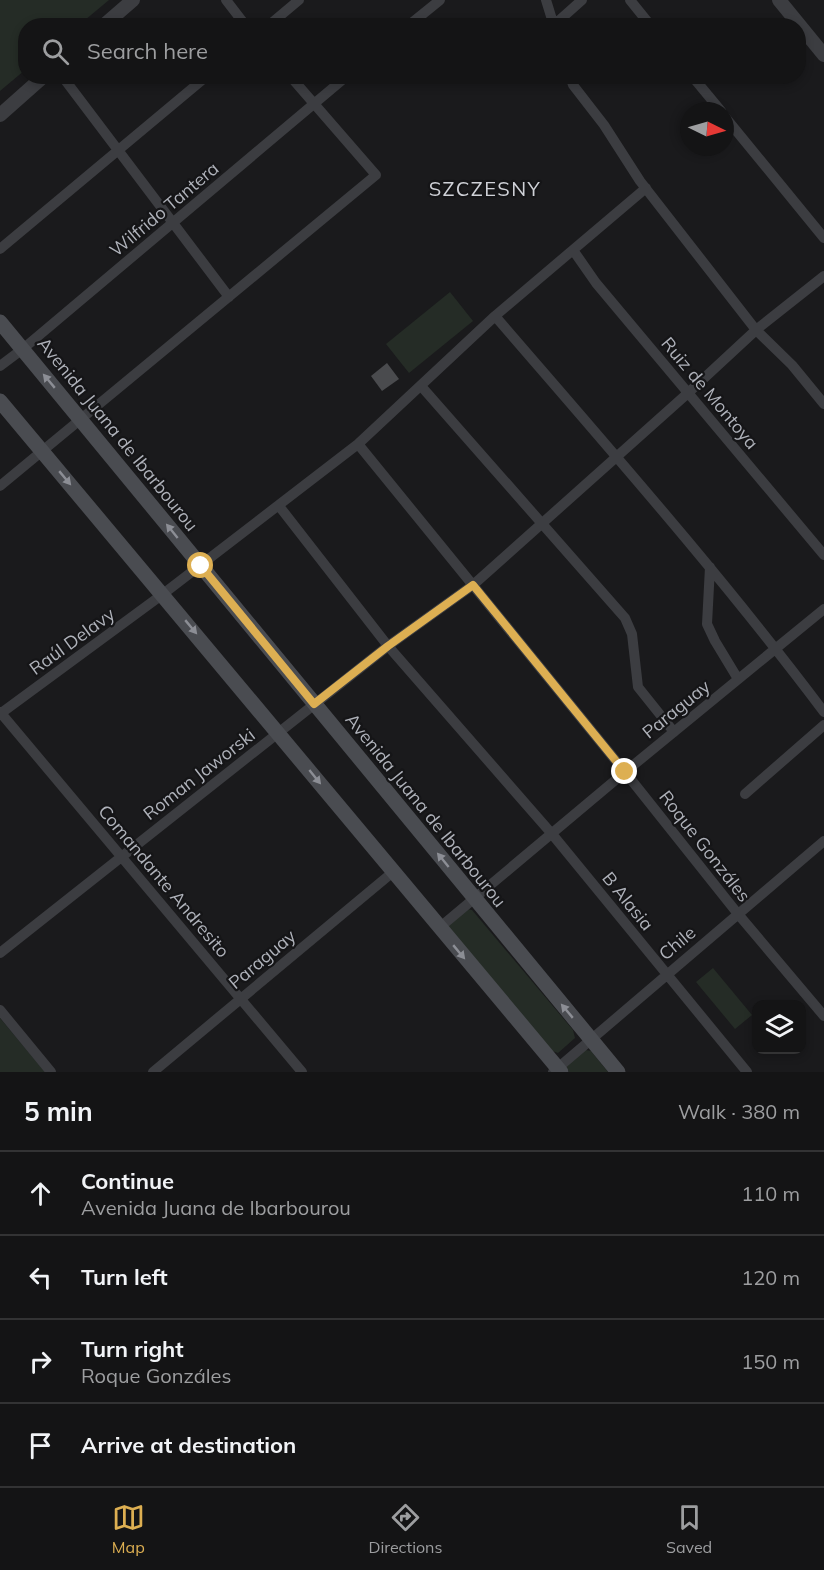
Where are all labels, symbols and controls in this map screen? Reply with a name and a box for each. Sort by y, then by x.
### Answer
search box [18,18,806,84]
icon: search [39,35,72,68]
text: Search here [87,37,208,65]
north arrow [680,102,734,156]
street label: Wilfrido Tantera [105,157,223,261]
district label: SZCZESNY [429,176,541,201]
street label: Avenida Juana de Ibarbourou [33,332,203,536]
street label: Ruiz de Montoya [656,332,764,454]
one-way arrow [42,373,55,389]
one-way arrow [58,470,71,485]
one-way arrow [166,523,179,539]
route start [187,552,213,578]
street label: Raúl Delavy [25,602,120,680]
one-way arrow [184,619,197,635]
street label: Paraguay [637,674,715,743]
street label: Avenida Juana de Ibarbourou [341,708,511,912]
street label: Roman Jaworski [138,723,260,825]
route end [611,758,637,784]
one-way arrow [309,769,322,785]
street label: Roque Gonzáles [654,786,756,906]
street label: Comandante Andresito [93,800,235,962]
one-way arrow [437,853,450,868]
street label: B Alasia [597,867,659,935]
street label: Chile [654,921,700,965]
street label: Paraguay [224,924,301,994]
one-way arrow [452,944,465,959]
map controls [752,1000,806,1054]
button: layers [752,1000,806,1054]
one-way arrow [561,1004,574,1019]
text: 5 min [24,1095,93,1128]
text: Walk · 380 m [678,1099,800,1124]
text: Continue [81,1167,174,1195]
icon: ahead [24,1177,57,1210]
text: 110 m [741,1181,800,1206]
text: Avenida Juana de Ibarbourou [81,1195,351,1220]
icon: left [24,1261,57,1294]
text: Turn left [81,1263,168,1291]
text: 120 m [741,1265,800,1290]
text: Turn right [81,1335,184,1363]
icon: right [24,1345,57,1378]
text: 150 m [741,1349,800,1374]
text: Roque Gonzáles [81,1363,231,1388]
icon: arrive [24,1429,57,1462]
text: Arrive at destination [81,1431,296,1459]
tab: Map [112,1501,145,1557]
tab: Directions [368,1501,442,1557]
tab: Saved [666,1501,712,1557]

